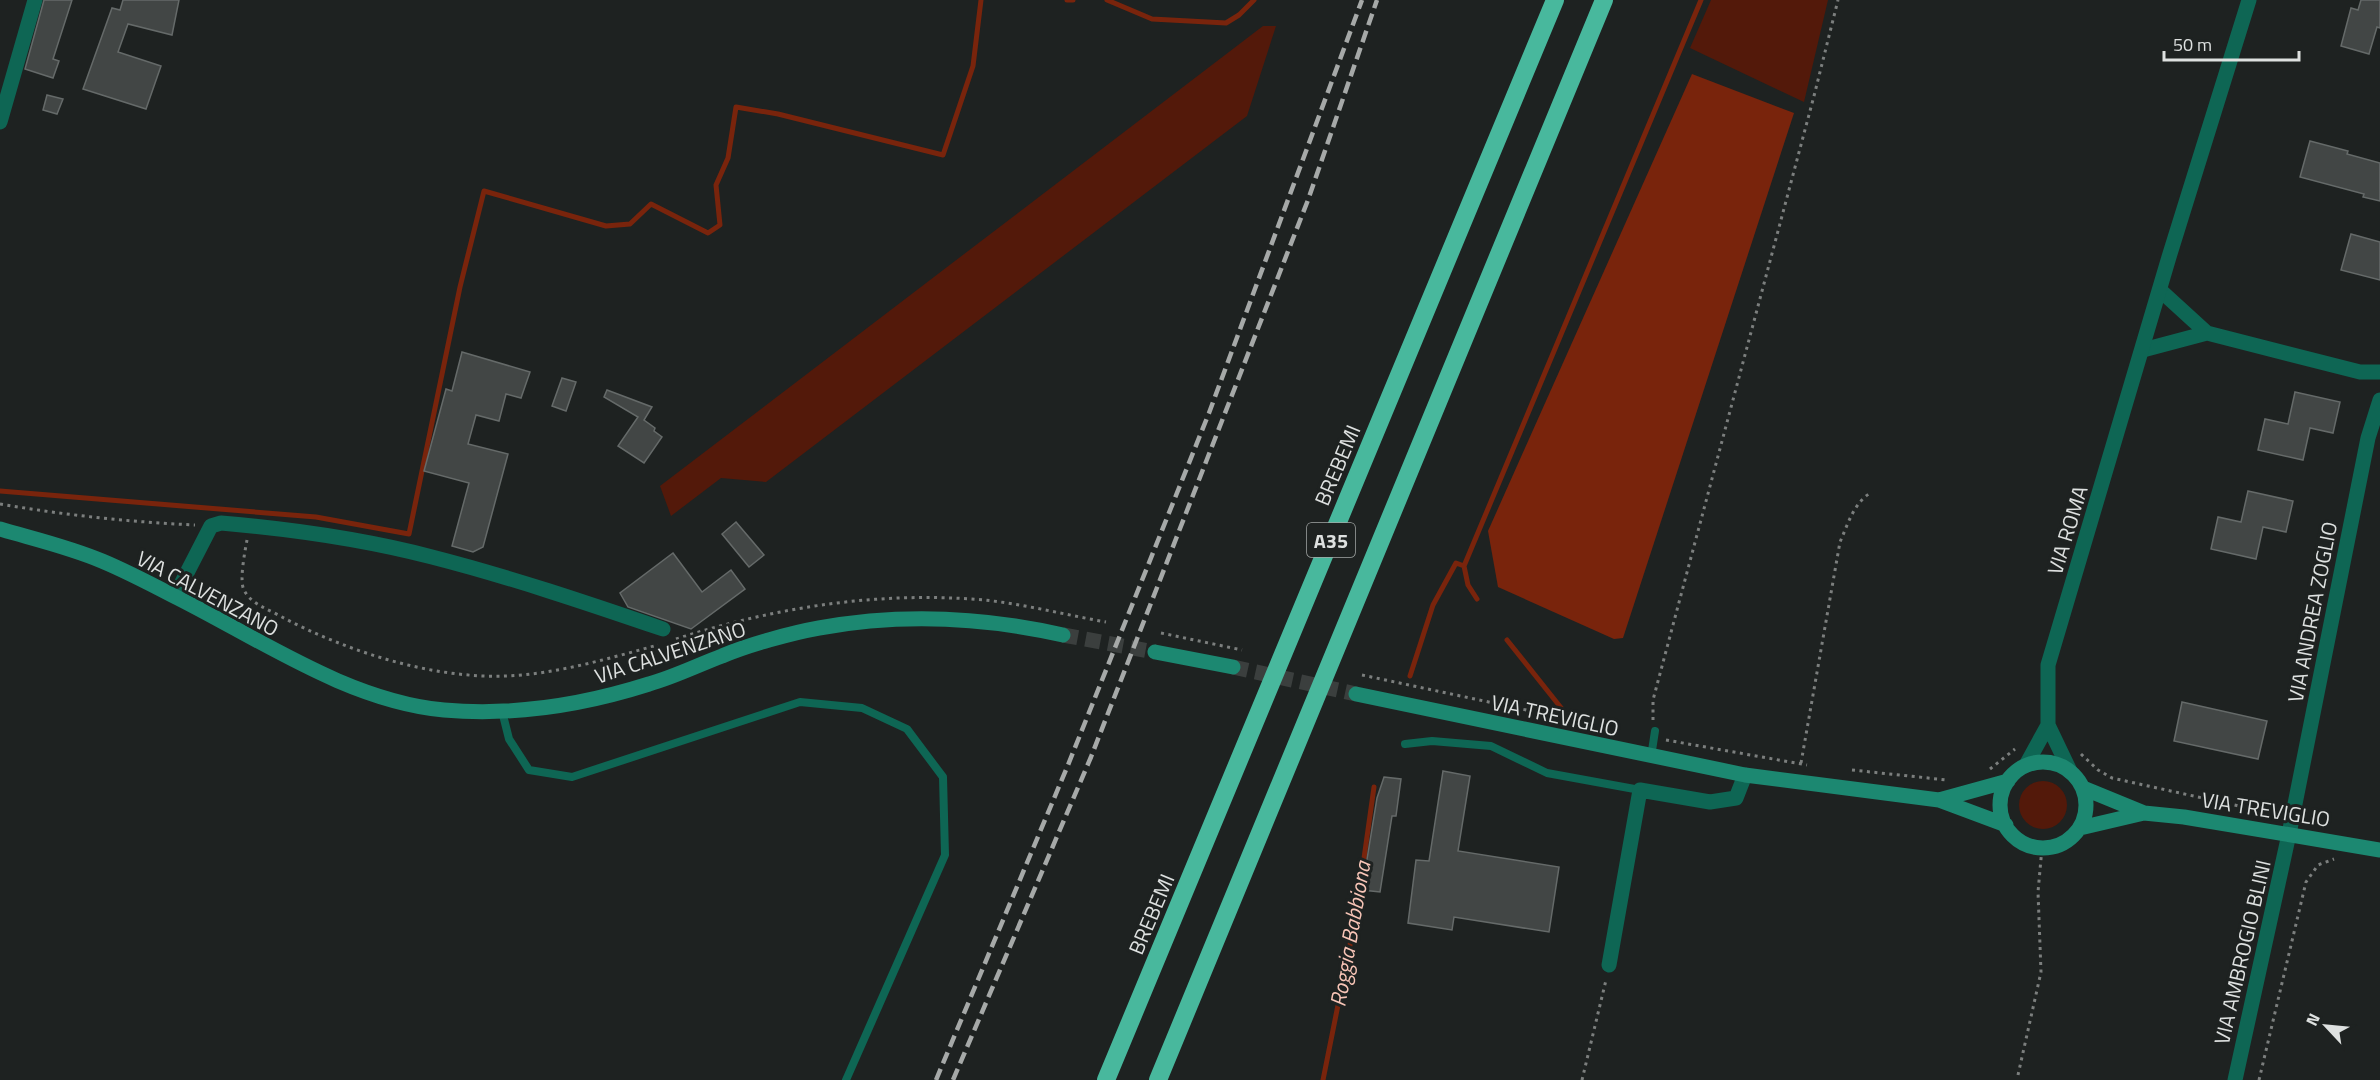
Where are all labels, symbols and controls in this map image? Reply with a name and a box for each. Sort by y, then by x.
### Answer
scale bar [2164,24,2299,62]
text: 50 m [2173,31,2212,58]
street label: BREBEMI [1306,420,1368,510]
street label: VIA ROMA [2038,481,2096,578]
street label: VIA ANDREA ZOGLIO [2279,519,2345,705]
road number: A35 [1307,523,1355,557]
street label: VIA CALVENZANO [131,542,285,644]
street label: VIA CALVENZANO [590,613,750,691]
street label: VIA TREVIGLIO [1488,686,1622,744]
street label: VIA TREVIGLIO [2200,783,2332,835]
water label: Roggia Babbiona [1320,857,1380,1009]
street label: VIA AMBROGIO BLINI [2205,857,2279,1047]
street label: BREBEMI [1120,869,1182,959]
north arrow [2296,996,2356,1056]
text: N [2299,1009,2326,1030]

